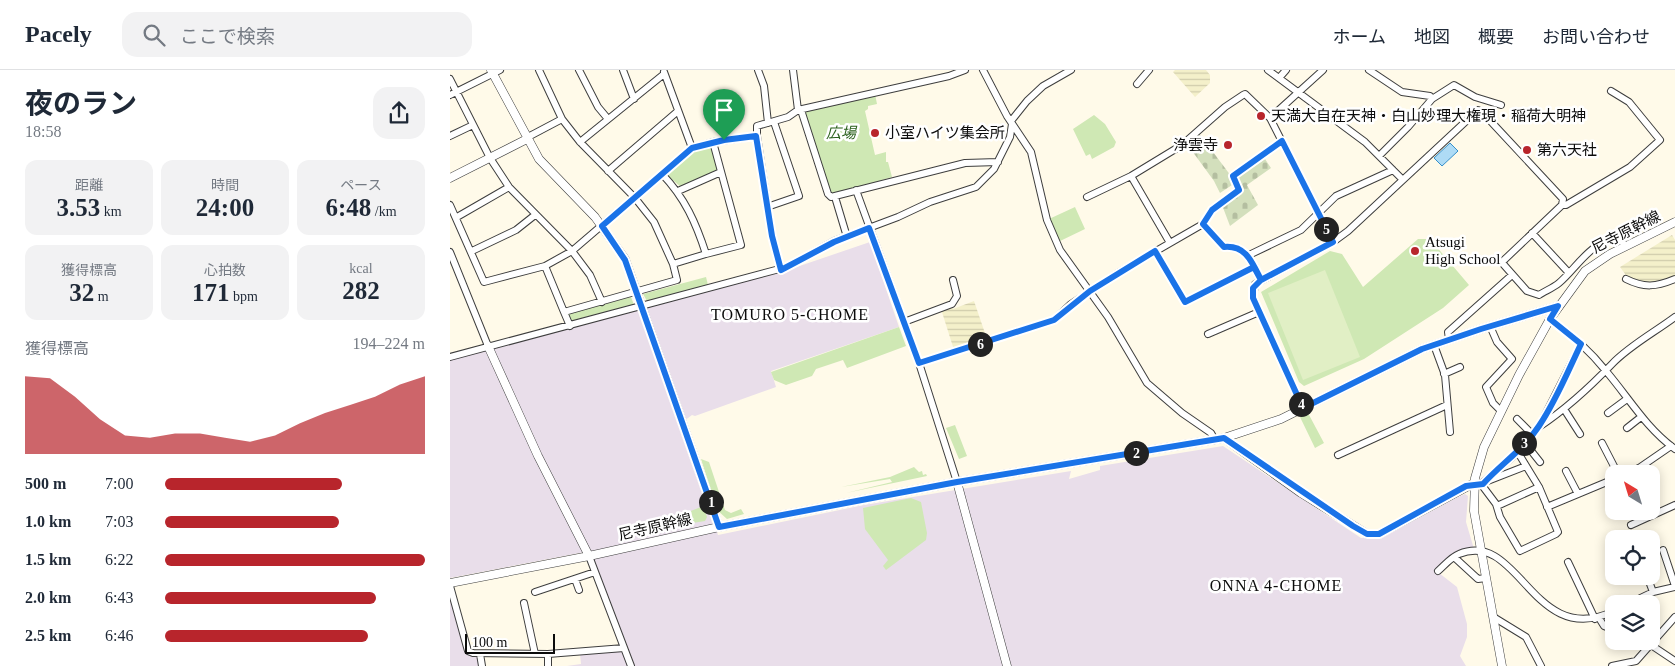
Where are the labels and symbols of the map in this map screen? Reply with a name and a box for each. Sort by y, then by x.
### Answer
pin [703,89,745,140]
place label: 天満大自在天神・白山妙理大権現・稲荷大明神 [1271,107,1586,124]
marker: 天満大自在天神・白山妙理大権現・稲荷大明神 [1255,110,1267,122]
park label: 広場 [826,125,858,141]
place label: 小室ハイツ集会所 [885,125,1005,141]
marker: 小室ハイツ集会所 [869,127,881,139]
place label: 浄雲寺 [1173,137,1218,153]
marker: 浄雲寺 [1222,139,1234,151]
place label: 第六天社 [1537,142,1597,158]
marker: 第六天社 [1521,144,1533,156]
street label: 尼寺原幹線 [1589,208,1663,256]
pin: 5 [1314,216,1338,242]
place label: Atsugi High School [1425,234,1500,267]
marker: Atsugi High School [1409,245,1421,257]
district label: TOMURO 5-CHOME [711,306,869,323]
pin: 6 [968,332,992,356]
pin: 4 [1288,392,1314,416]
pin: 3 [1512,430,1536,456]
pin: 2 [1124,440,1148,466]
north arrow [1605,465,1660,520]
pin: 1 [698,490,724,514]
street label: 尼寺原幹線 [617,511,693,543]
district label: ONNA 4-CHOME [1210,577,1342,594]
scale bar [465,631,555,654]

